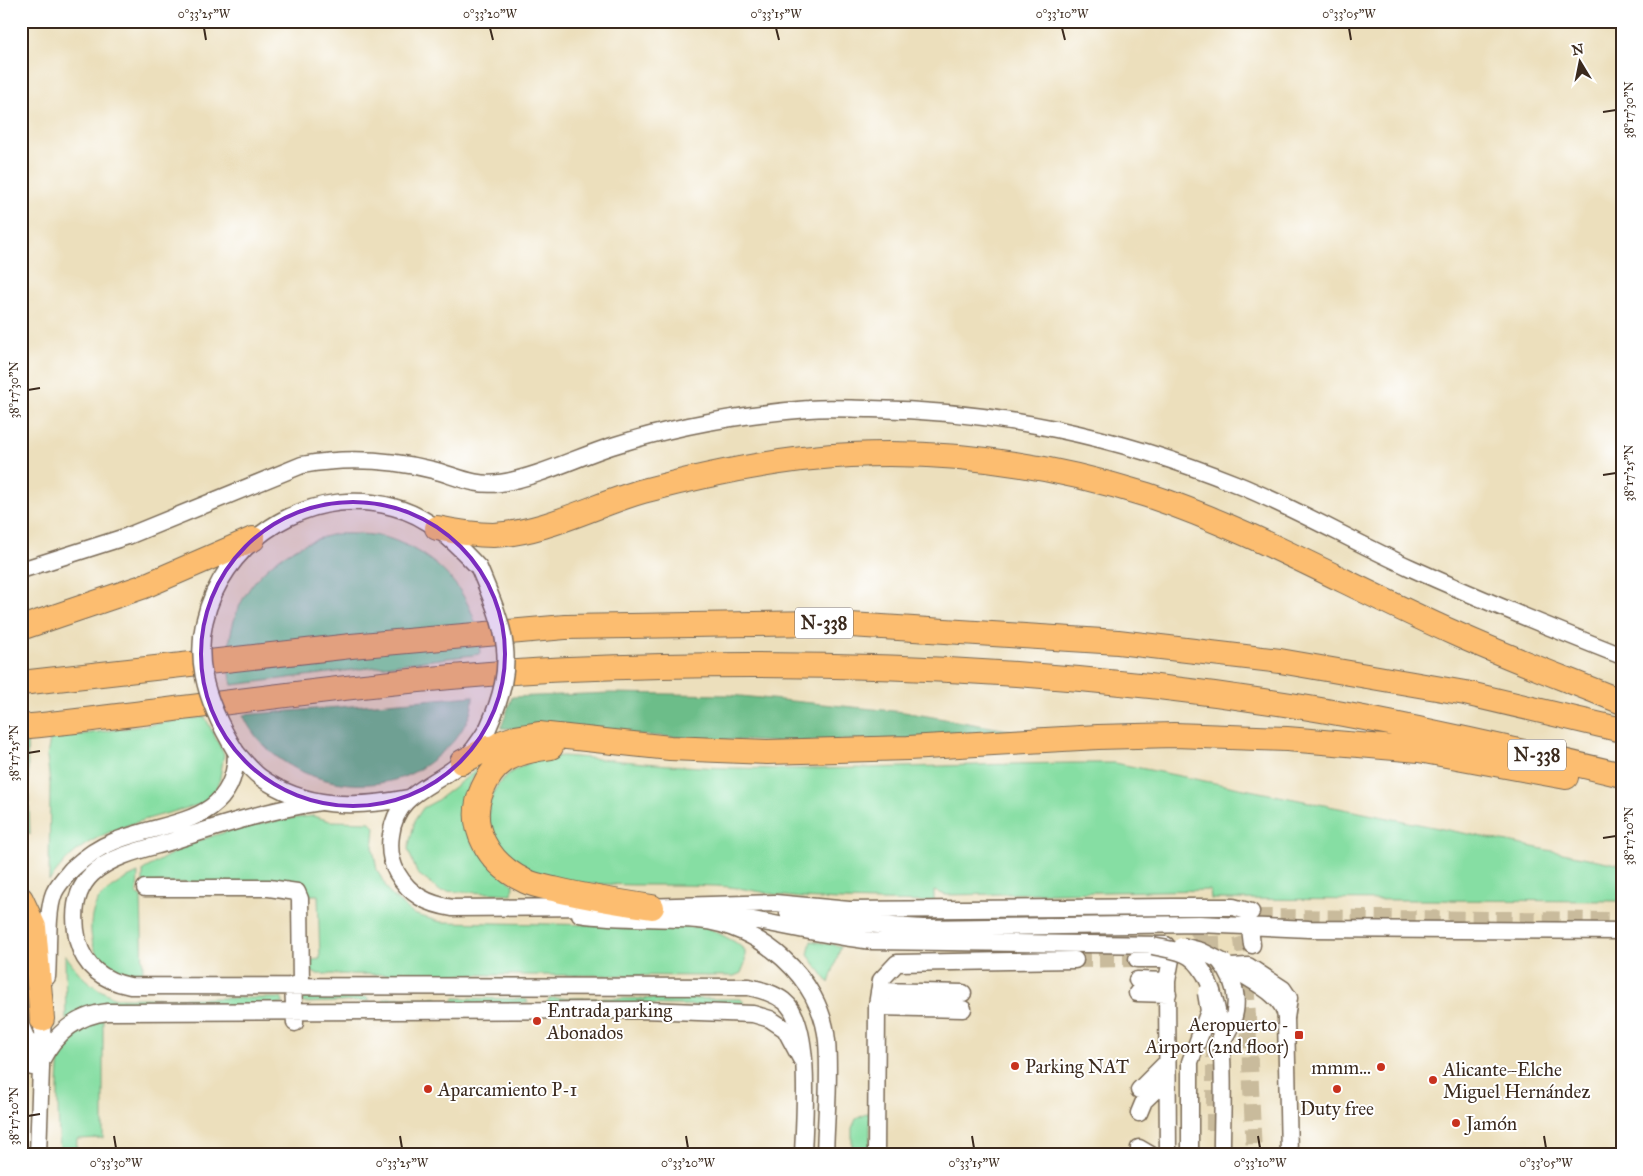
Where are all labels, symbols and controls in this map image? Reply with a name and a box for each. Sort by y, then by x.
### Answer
text: 0°33'25"W [178,7,231,21]
text: 0°33'20"W [463,7,518,21]
text: 0°33'15"W [750,7,802,21]
text: 0°33'10"W [1036,7,1089,21]
text: 0°33'05"W [1322,7,1376,21]
north arrow [1556,38,1606,88]
text: N [1571,40,1585,59]
text: 38°17'30"N [1622,81,1636,139]
text: 38°17'30"N [7,361,21,419]
text: 38°17'25"N [1622,445,1636,501]
road number: N-338 [795,608,853,638]
text: 38°17'25"N [7,725,21,781]
road number: N-338 [1508,740,1566,770]
text: 38°17'20"N [1622,807,1636,865]
place label: Entrada parking Abonados [546,999,672,1044]
place label: Aeropuerto - Airport (2nd floor) [1145,1013,1289,1059]
marker: Entrada parking Abonados [531,1015,543,1027]
marker: Aeropuerto - Airport (2nd floor) [1293,1029,1305,1041]
place label: Parking NAT [1025,1055,1129,1079]
place label: mmm... [1311,1056,1371,1079]
place label: Alicante–Elche Miguel Hernández [1442,1058,1590,1104]
marker: Parking NAT [1009,1060,1021,1072]
marker: mmm... [1375,1061,1387,1073]
marker: Alicante–Elche Miguel Hernández [1427,1074,1439,1086]
place label: Aparcamiento P-1 [437,1078,577,1101]
marker: Aparcamiento P-1 [422,1083,434,1095]
marker: Duty free [1331,1083,1343,1095]
text: 38°17'20"N [7,1087,21,1145]
place label: Duty free [1300,1097,1374,1120]
place label: Jamón [1464,1112,1517,1136]
marker: Jamón [1450,1117,1462,1129]
text: 0°33'30"W [90,1156,143,1170]
text: 0°33'25"W [376,1156,429,1170]
text: 0°33'20"W [661,1156,716,1170]
text: 0°33'15"W [948,1156,1000,1170]
text: 0°33'10"W [1234,1156,1287,1170]
text: 0°33'05"W [1519,1156,1573,1170]

